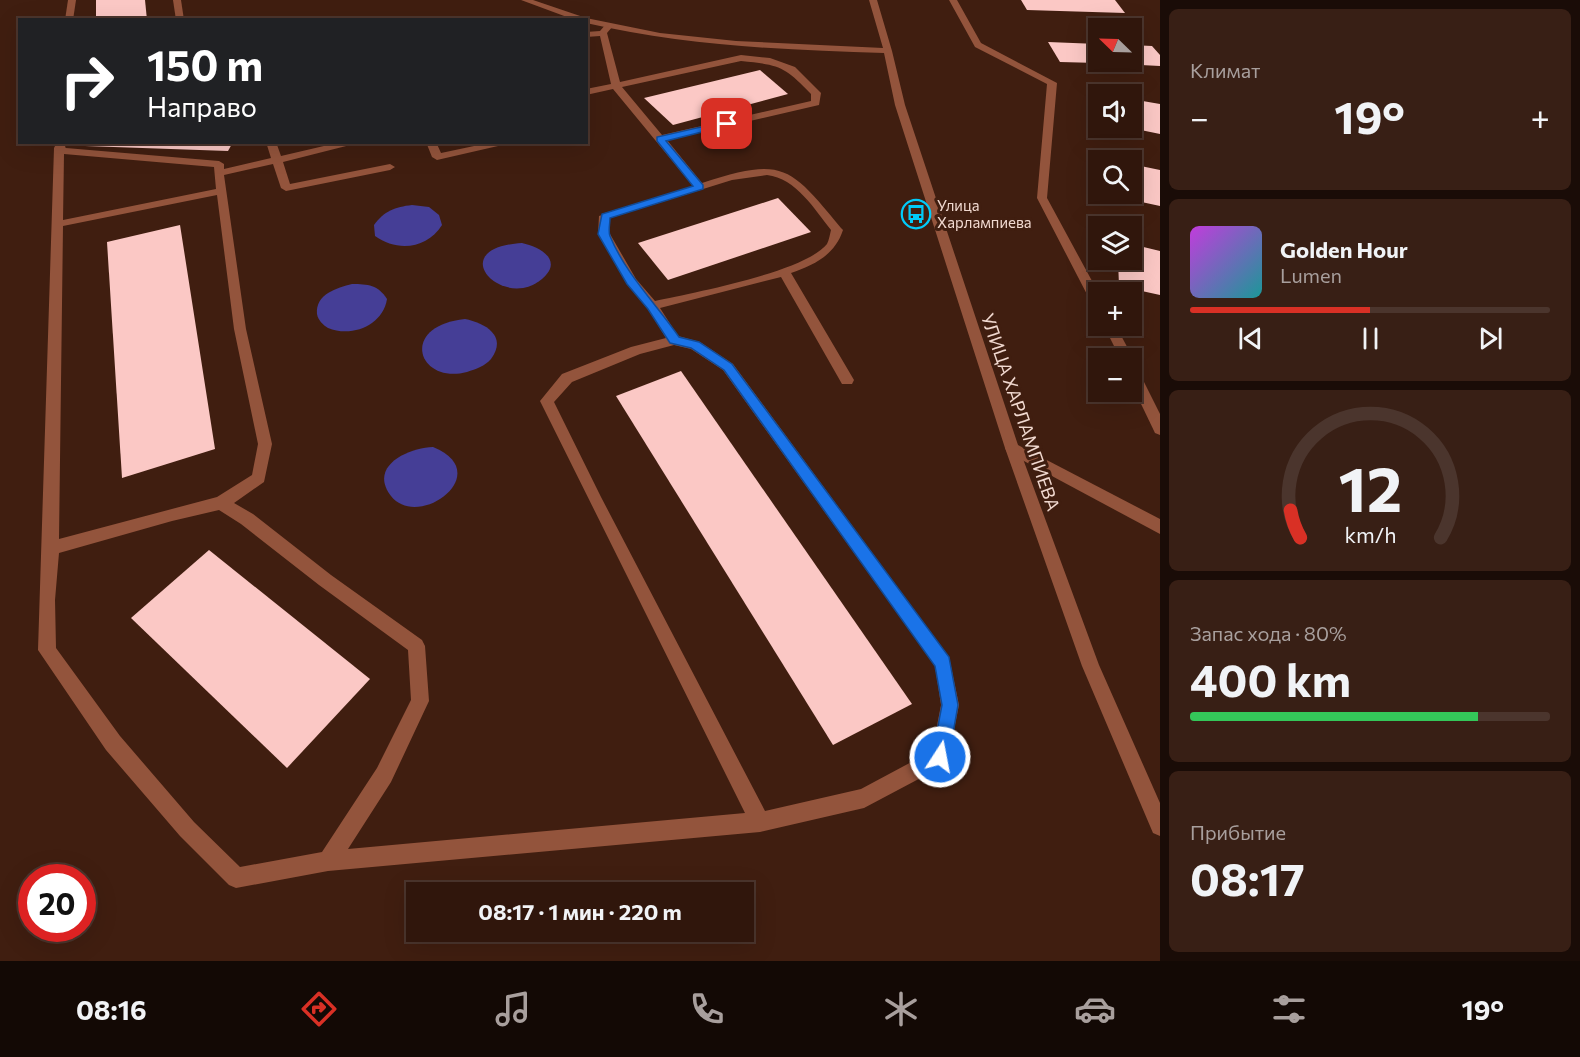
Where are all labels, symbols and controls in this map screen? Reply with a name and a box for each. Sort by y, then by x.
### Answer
north arrow [1088,18,1142,72]
map controls [1088,18,1142,402]
text: 150 m [147,38,263,90]
icon: right [48,42,126,120]
text: Климат [1190,58,1260,82]
button: sound [1088,84,1142,138]
text: 19° [1334,88,1405,143]
text: Направо [147,90,257,123]
text: − [1190,96,1209,137]
text: + [1531,96,1550,137]
pin [701,98,752,149]
icon: arrive [710,107,743,140]
button: search [1088,150,1142,204]
place label: Улица Харлампиева [937,196,1032,231]
bus stop icon: Улица Харлампиева [900,198,932,230]
button: layers [1088,216,1142,270]
text: Golden Hour [1280,236,1408,263]
text: Lumen [1280,263,1342,287]
button: + [1088,282,1142,336]
street label: УЛИЦА ХАРЛАМПИЕВА [977,310,1065,514]
icon: previous [1234,322,1267,355]
icon: pause [1354,322,1387,355]
icon: next [1474,322,1507,355]
button: − [1088,348,1142,402]
text: 12 [1338,449,1402,525]
text: km/h [1344,521,1396,547]
text: Запас хода · 80% [1190,621,1347,645]
text: 400 km [1190,651,1351,706]
position arrow [908,725,972,789]
text: Прибытие [1190,820,1286,844]
text: 08:17 [1190,850,1305,905]
speed limit sign: 20 [18,864,96,942]
text: 08:17 · 1 мин · 220 m [478,898,682,925]
icon: directions [298,988,340,1030]
icon: music [492,988,534,1030]
icon: phone [686,988,728,1030]
icon: climate [880,988,922,1030]
icon: car [1074,988,1116,1030]
icon: filters [1268,988,1310,1030]
text: 08:16 [76,993,147,1026]
text: 19° [1462,993,1504,1026]

